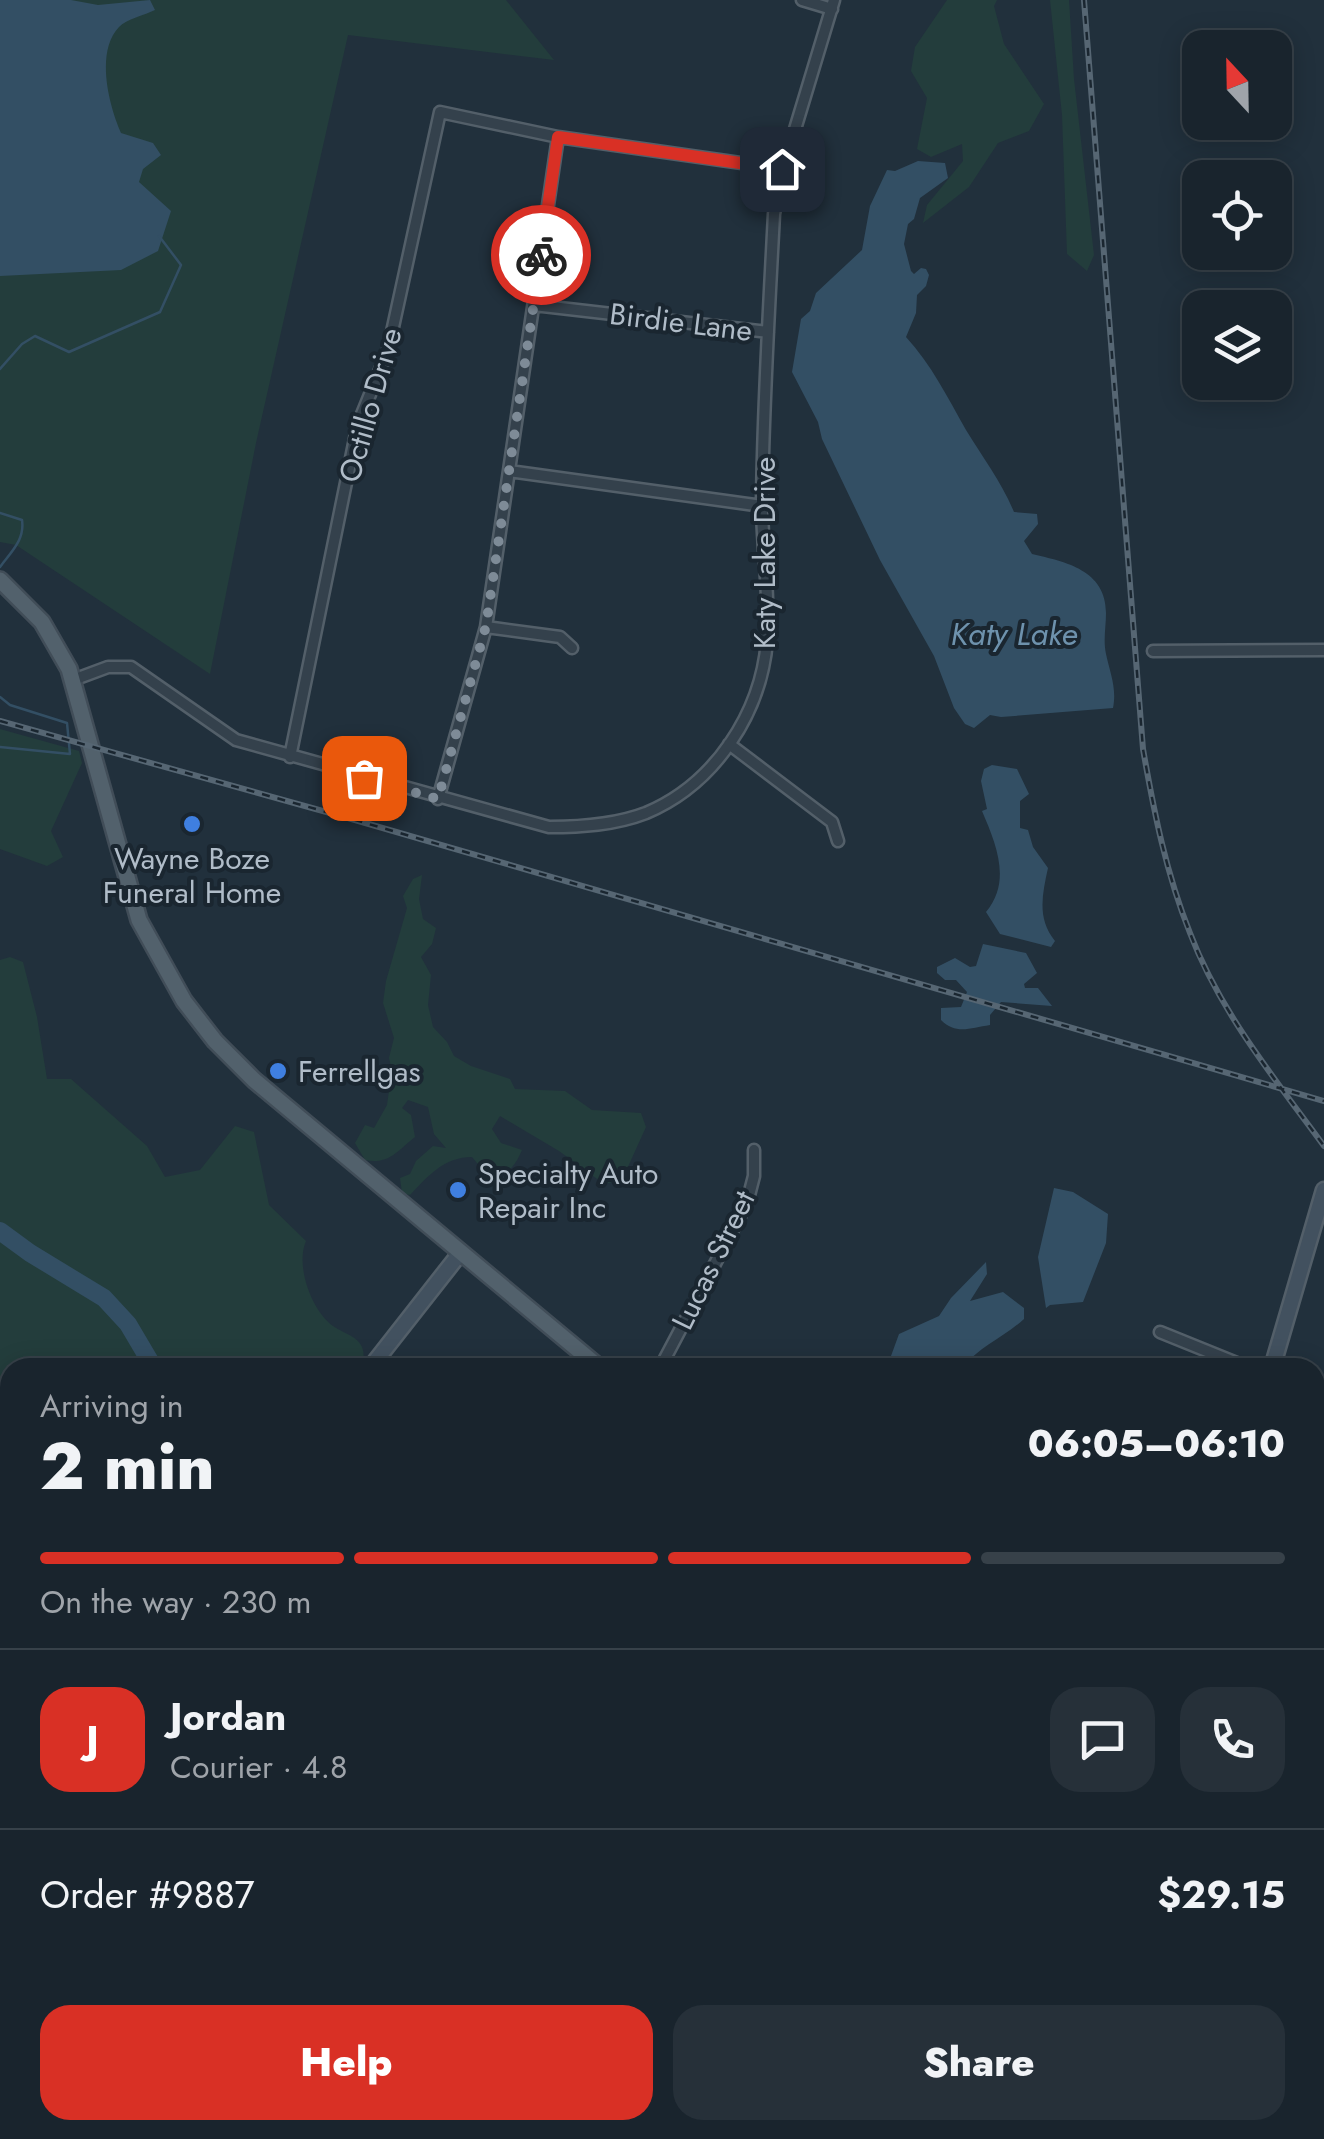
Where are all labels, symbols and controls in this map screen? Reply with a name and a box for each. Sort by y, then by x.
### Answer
north arrow [1182,30,1292,140]
map controls [1182,30,1292,400]
pin [740,127,825,212]
icon: home [755,142,810,197]
button: locate [1182,160,1292,270]
courier [491,205,591,305]
icon: bike [514,228,569,283]
button: layers [1182,290,1292,400]
street label: Birdie Lane [607,292,755,352]
street label: Octillo Drive [327,323,413,487]
street label: Katy Lake Drive [743,457,786,649]
water label: Katy Lake [951,611,1077,657]
pin [322,736,407,821]
icon: bag [337,751,392,806]
marker: Wayne Boze Funeral Home [181,813,203,835]
place label: Wayne Boze Funeral Home [103,837,281,914]
place label: Ferrellgas [298,1050,421,1093]
marker: Ferrellgas [267,1060,289,1082]
place label: Specialty Auto Repair Inc [478,1152,658,1229]
marker: Specialty Auto Repair Inc [447,1179,469,1201]
street label: Lucas Street [661,1182,766,1337]
text: Arriving in [40,1383,184,1429]
text: 06:05–06:10 [1028,1416,1285,1471]
text: 2 min [40,1419,215,1513]
text: On the way · 230 m [40,1579,312,1625]
button: chat [1050,1687,1155,1792]
button: phone [1180,1687,1285,1792]
text: Jordan [170,1689,286,1744]
text: J [86,1712,99,1767]
text: Courier · 4.8 [170,1744,347,1790]
text: Order #9887 [40,1867,254,1922]
text: $29.15 [1158,1867,1285,1922]
button: Help [40,2005,653,2120]
button: Share [673,2005,1285,2120]

